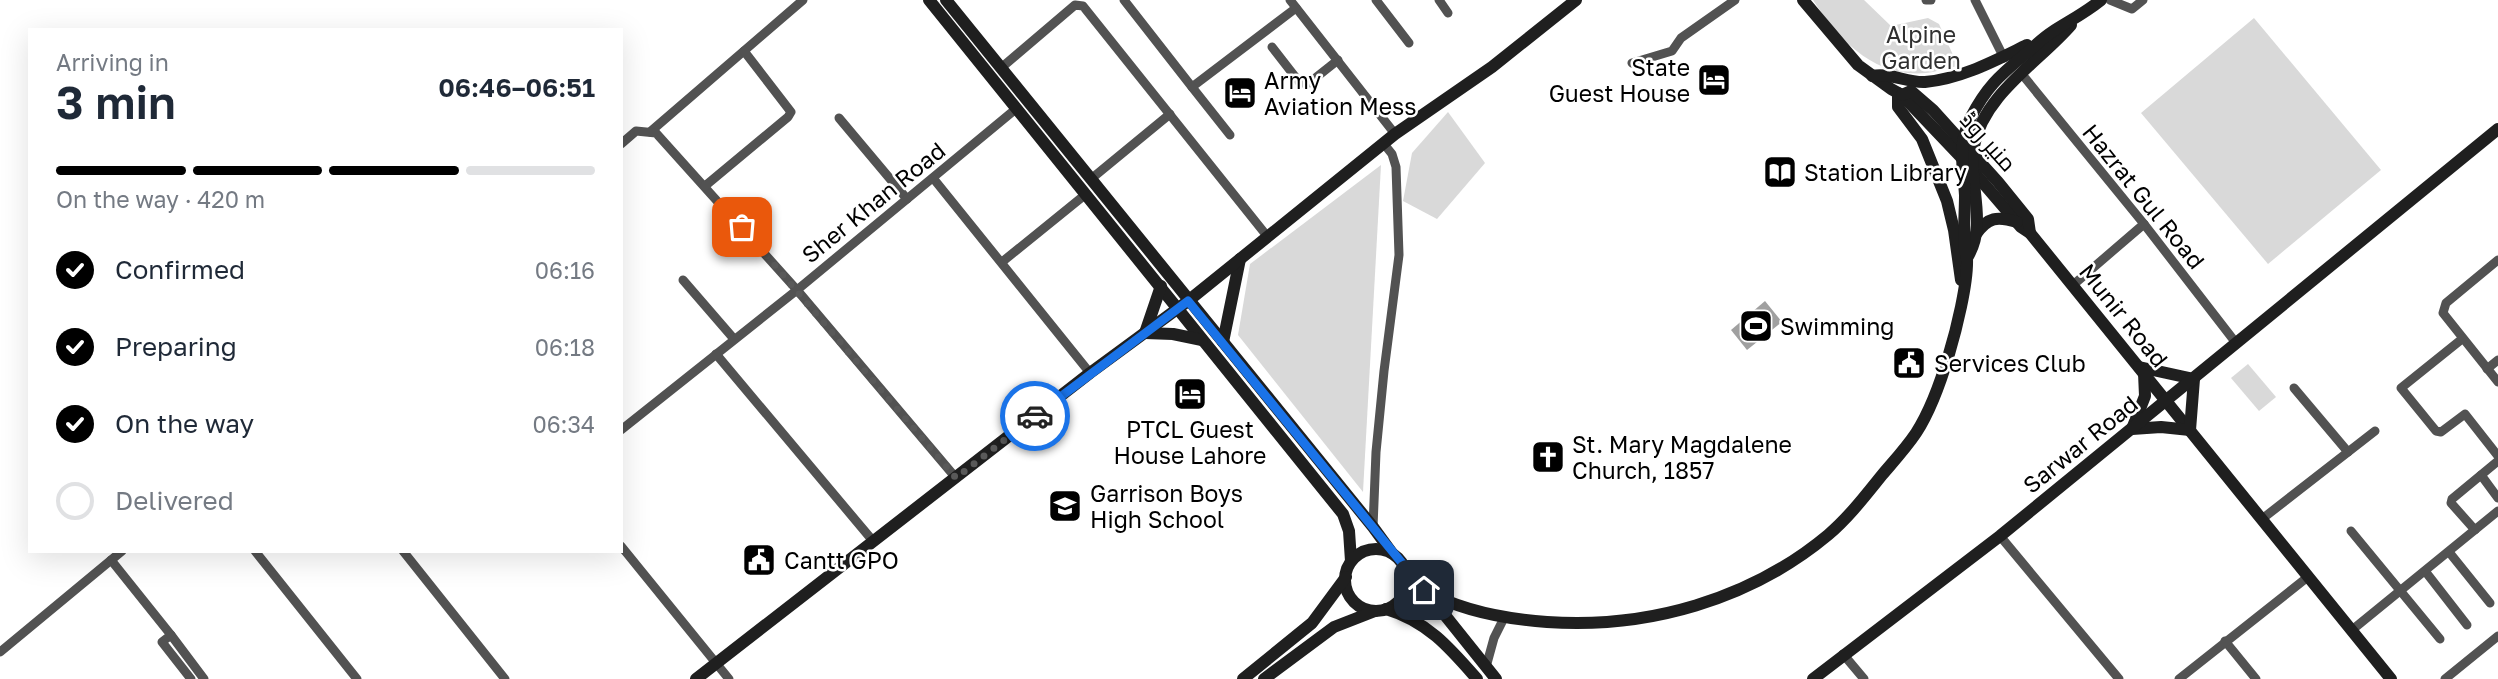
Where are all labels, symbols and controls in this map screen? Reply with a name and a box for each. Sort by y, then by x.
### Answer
park label: Alpine Garden [1881,20,1961,74]
text: Arriving in [56,48,169,76]
place label: State Guest House [1549,53,1690,107]
hotel icon: State Guest House [1695,61,1733,99]
place label: Army Aviation Mess [1264,66,1416,120]
text: 06:46–06:51 [438,72,595,103]
text: 3 min [56,74,176,129]
hotel icon: Army Aviation Mess [1221,74,1259,112]
street label: منیر روڈ [1955,105,2023,177]
street label: Hazrat Gul Road [2077,118,2211,274]
street label: Sher Khan Road [796,136,950,268]
library icon: Station Library [1761,153,1799,191]
place label: Station Library [1804,158,1967,186]
text: On the way · 420 m [56,185,265,213]
pin [712,197,772,257]
icon: bag [723,208,761,246]
icon: check [56,251,94,289]
text: Confirmed [115,254,245,285]
text: 06:16 [535,256,595,284]
street label: Munir Road [2074,258,2174,372]
sports icon: Swimming [1737,307,1775,345]
place label: Swimming [1780,312,1894,340]
icon: check [56,328,94,366]
text: Preparing [115,331,237,362]
text: 06:18 [535,333,595,361]
public building icon: Services Club [1890,344,1928,382]
place label: Services Club [1934,349,2086,377]
hotel icon: PTCL Guest House Lahore [1171,375,1209,413]
courier [1000,381,1070,451]
street label: Sarwar Road [2017,389,2143,499]
icon: car [1016,397,1054,435]
icon: check [56,405,94,443]
text: On the way [115,408,254,439]
text: 06:34 [532,410,595,438]
place label: PTCL Guest House Lahore [1114,415,1266,469]
place label: St. Mary Magdalene Church, 1857 [1572,430,1792,484]
church icon: St. Mary Magdalene Church, 1857 [1529,438,1567,476]
place label: Garrison Boys High School [1090,479,1243,533]
text: Delivered [115,485,234,516]
school or university icon: Garrison Boys High School [1046,487,1084,525]
public building icon: Cantt GPO [740,541,778,579]
place label: Cantt GPO [784,546,899,574]
pin [1394,560,1454,620]
icon: home [1405,571,1443,609]

